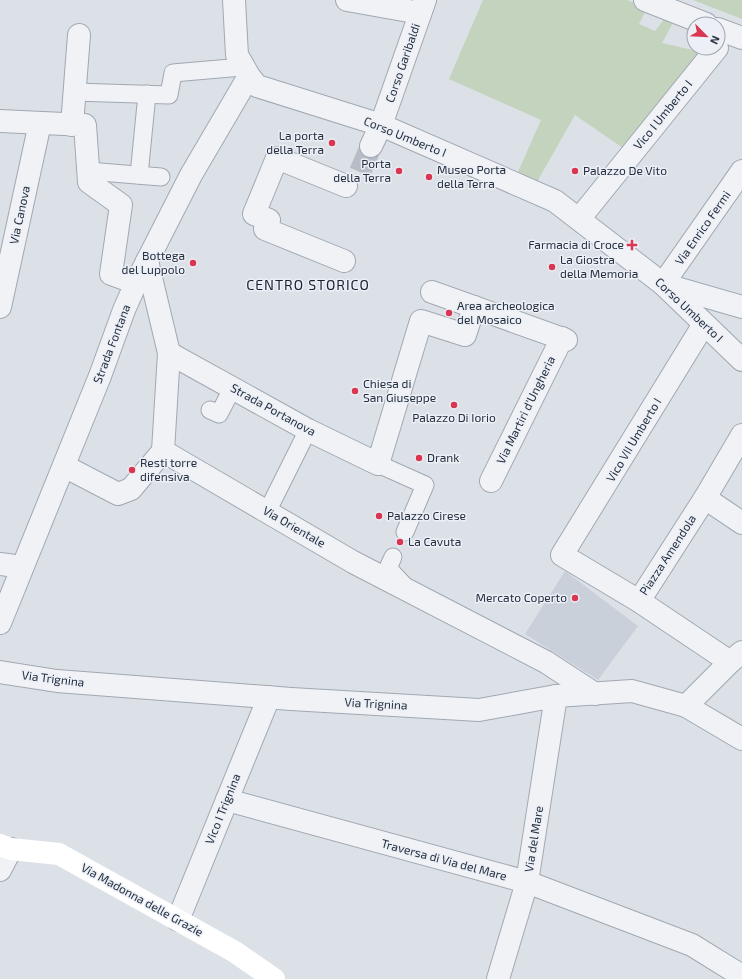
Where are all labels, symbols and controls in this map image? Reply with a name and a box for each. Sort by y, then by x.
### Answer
north arrow [686,16,726,56]
street label: Corso Garibaldi [382,21,422,104]
text: N [708,34,723,47]
street label: Vico I Umberto I [630,77,694,152]
street label: Corso Umberto I [362,113,449,159]
place label: La porta della Terra [266,128,324,156]
marker: La porta della Terra [327,138,337,148]
place label: Porta della Terra [333,156,391,184]
place label: Museo Porta della Terra [437,162,506,190]
place label: Palazzo De Vito [583,163,667,177]
marker: Porta della Terra [394,166,404,176]
marker: Palazzo De Vito [570,166,580,176]
marker: Museo Porta della Terra [424,172,434,182]
street label: Via Canova [6,184,32,245]
street label: Via Enrico Fermi [671,188,733,267]
place label: Farmacia di Croce [528,237,624,251]
marker: Farmacia di Croce [627,240,637,250]
place label: Bottega del Luppolo [122,248,185,276]
place label: La Giostra della Memoria [560,252,638,280]
marker: Bottega del Luppolo [188,258,198,268]
marker: La Giostra della Memoria [547,262,557,272]
street label: Corso Umberto I [653,274,727,344]
district label: CENTRO STORICO [246,276,370,293]
place label: Area archeologica del Mosaico [457,298,555,326]
street label: Strada Fontana [90,302,133,385]
marker: Area archeologica del Mosaico [444,308,454,318]
street label: Via Martiri d'Ungheria [493,353,557,466]
place label: Chiesa di San Giuseppe [363,376,436,404]
street label: Strada Portanova [228,380,319,438]
marker: Chiesa di San Giuseppe [350,386,360,396]
street label: Vico VII Umberto I [603,395,664,484]
marker: Palazzo Di Iorio [449,400,459,410]
place label: Palazzo Di Iorio [412,410,496,424]
place label: Drank [427,450,459,464]
marker: Drank [414,453,424,463]
place label: Resti torre difensiva [140,455,197,483]
marker: Resti torre difensiva [127,465,137,475]
street label: Via Orientale [261,503,328,550]
place label: Palazzo Cirese [387,508,466,522]
marker: Palazzo Cirese [374,511,384,521]
street label: Piazza Amendola [636,512,698,597]
place label: La Cavuta [408,534,461,548]
marker: La Cavuta [395,537,405,547]
place label: Mercato Coperto [476,590,567,604]
marker: Mercato Coperto [570,593,580,603]
street label: Via Trignina [21,667,85,689]
street label: Via Trignina [344,694,408,712]
street label: Vico I Trignina [202,771,243,846]
street label: Via del Mare [521,805,545,873]
street label: Traversa di Via del Mare [380,836,509,883]
street label: Via Madonna delle Grazie [79,860,206,939]

